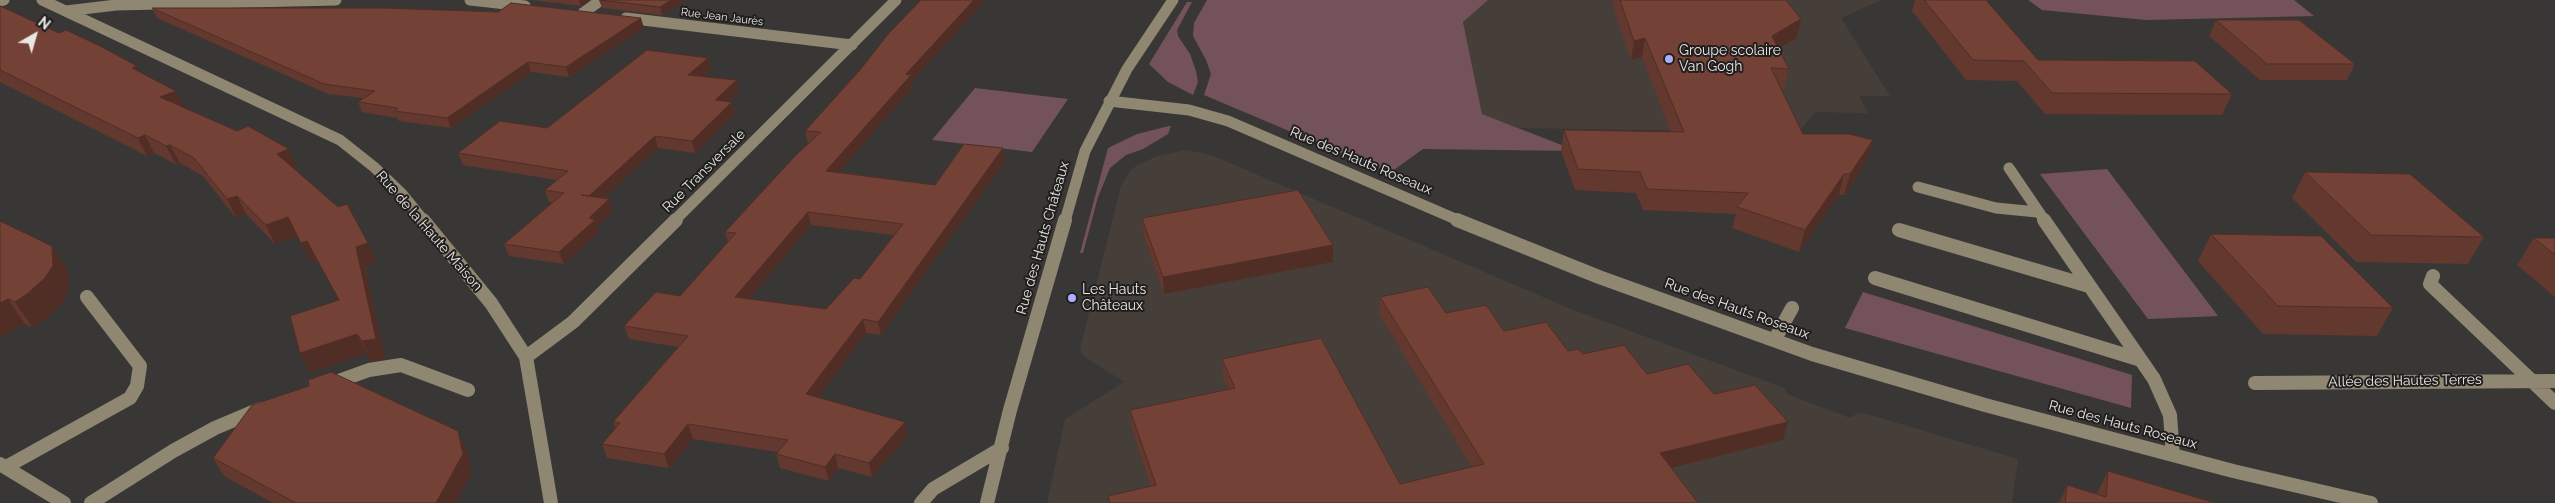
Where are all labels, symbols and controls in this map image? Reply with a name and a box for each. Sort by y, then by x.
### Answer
street label: Rue Jean Jaurès [680,5,764,29]
north arrow [10,10,60,60]
text: N [35,14,53,33]
place label: Groupe scolaire Van Gogh [1679,43,1781,75]
marker: Groupe scolaire Van Gogh [1663,53,1675,65]
street label: Rue des Hauts Roseaux [1287,123,1435,199]
street label: Rue Transversale [659,126,749,216]
street label: Rue des Hauts Châteaux [1013,159,1073,317]
street label: Rue de la Haute Maison [372,168,486,294]
street label: Rue des Hauts Roseaux [1662,275,1812,343]
place label: Les Hauts Châteaux [1082,282,1146,314]
marker: Les Hauts Châteaux [1066,292,1078,304]
street label: Allée des Hautes Terres [2328,371,2482,391]
street label: Rue des Hauts Roseaux [2047,397,2199,453]

